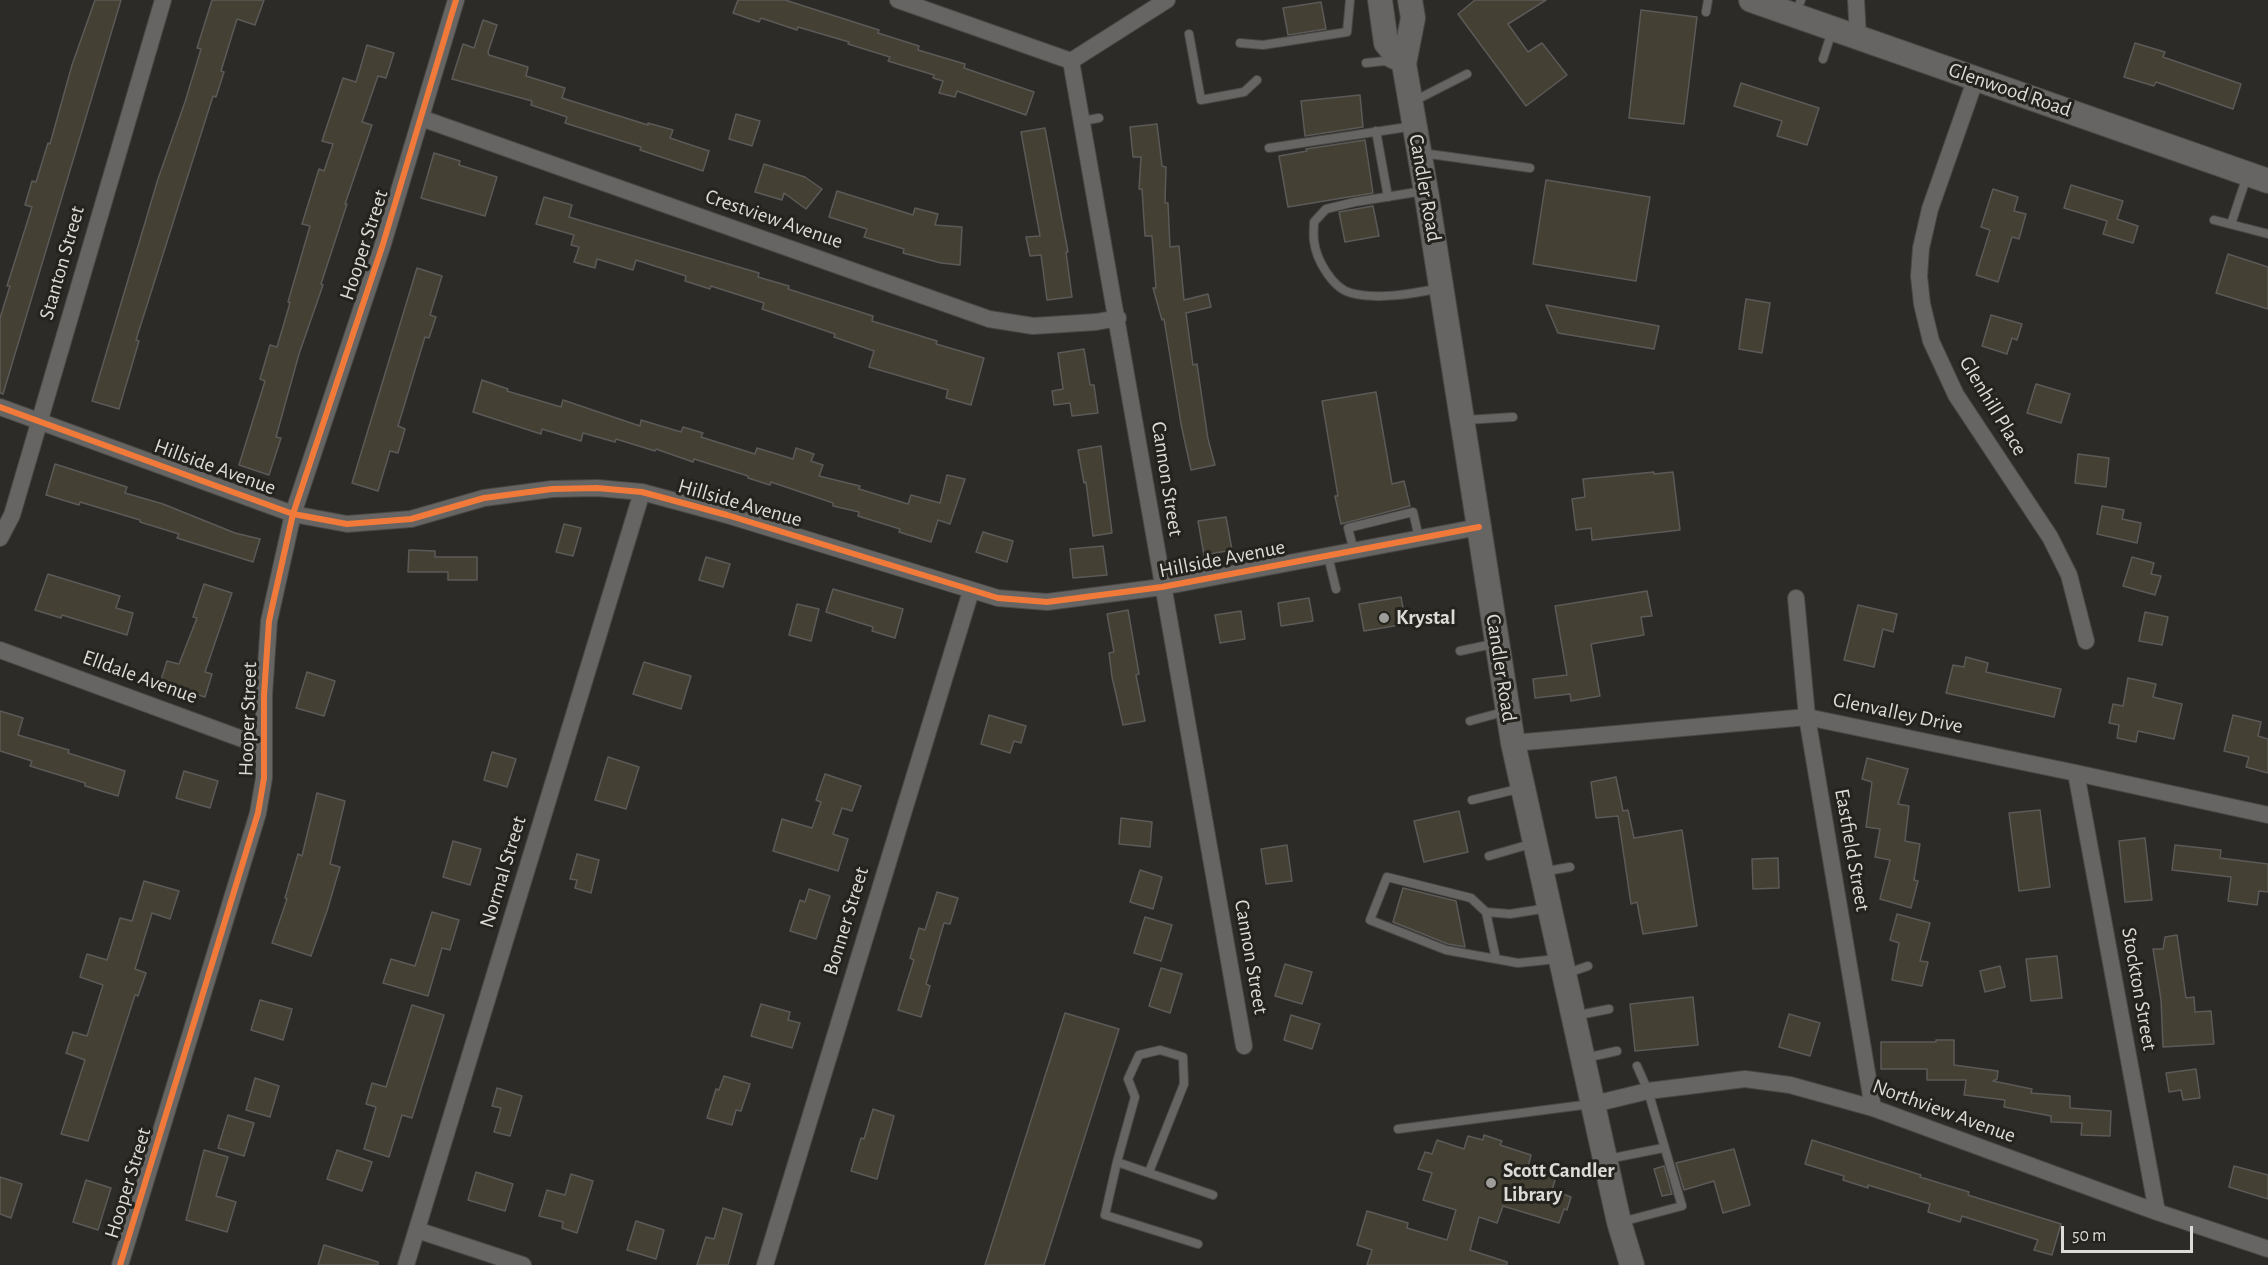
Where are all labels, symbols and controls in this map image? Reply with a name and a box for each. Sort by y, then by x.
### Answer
street label: Glenwood Road [1945,57,2075,123]
street label: Candler Road [1403,132,1447,244]
street label: Crestview Avenue [702,184,846,254]
street label: Hooper Street [334,187,394,303]
street label: Stanton Street [34,203,90,323]
street label: Glenhill Place [1953,352,2033,460]
street label: Cannon Street [1146,420,1188,538]
street label: Hillside Avenue [151,433,279,501]
street label: Hillside Avenue [675,473,805,533]
street label: Hillside Avenue [1157,534,1287,584]
place label: Krystal [1396,605,1456,631]
marker: Krystal [1377,611,1391,625]
street label: Candler Road [1480,612,1522,724]
street label: Elldale Avenue [79,645,201,709]
street label: Hooper Street [233,661,263,777]
street label: Glenvalley Drive [1831,687,1965,739]
street label: Eastfield Street [1829,787,1875,913]
street label: Normal Street [474,813,532,931]
street label: Bonner Street [818,864,874,978]
street label: Cannon Street [1229,898,1273,1016]
street label: Stockton Street [2116,925,2162,1053]
street label: Northview Avenue [1869,1073,2019,1149]
street label: Hooper Street [99,1125,157,1241]
place label: Scott Candler Library [1503,1158,1615,1208]
marker: Scott Candler Library [1484,1176,1498,1190]
scale bar [2064,1214,2196,1252]
text: 50 m [2072,1227,2106,1245]

